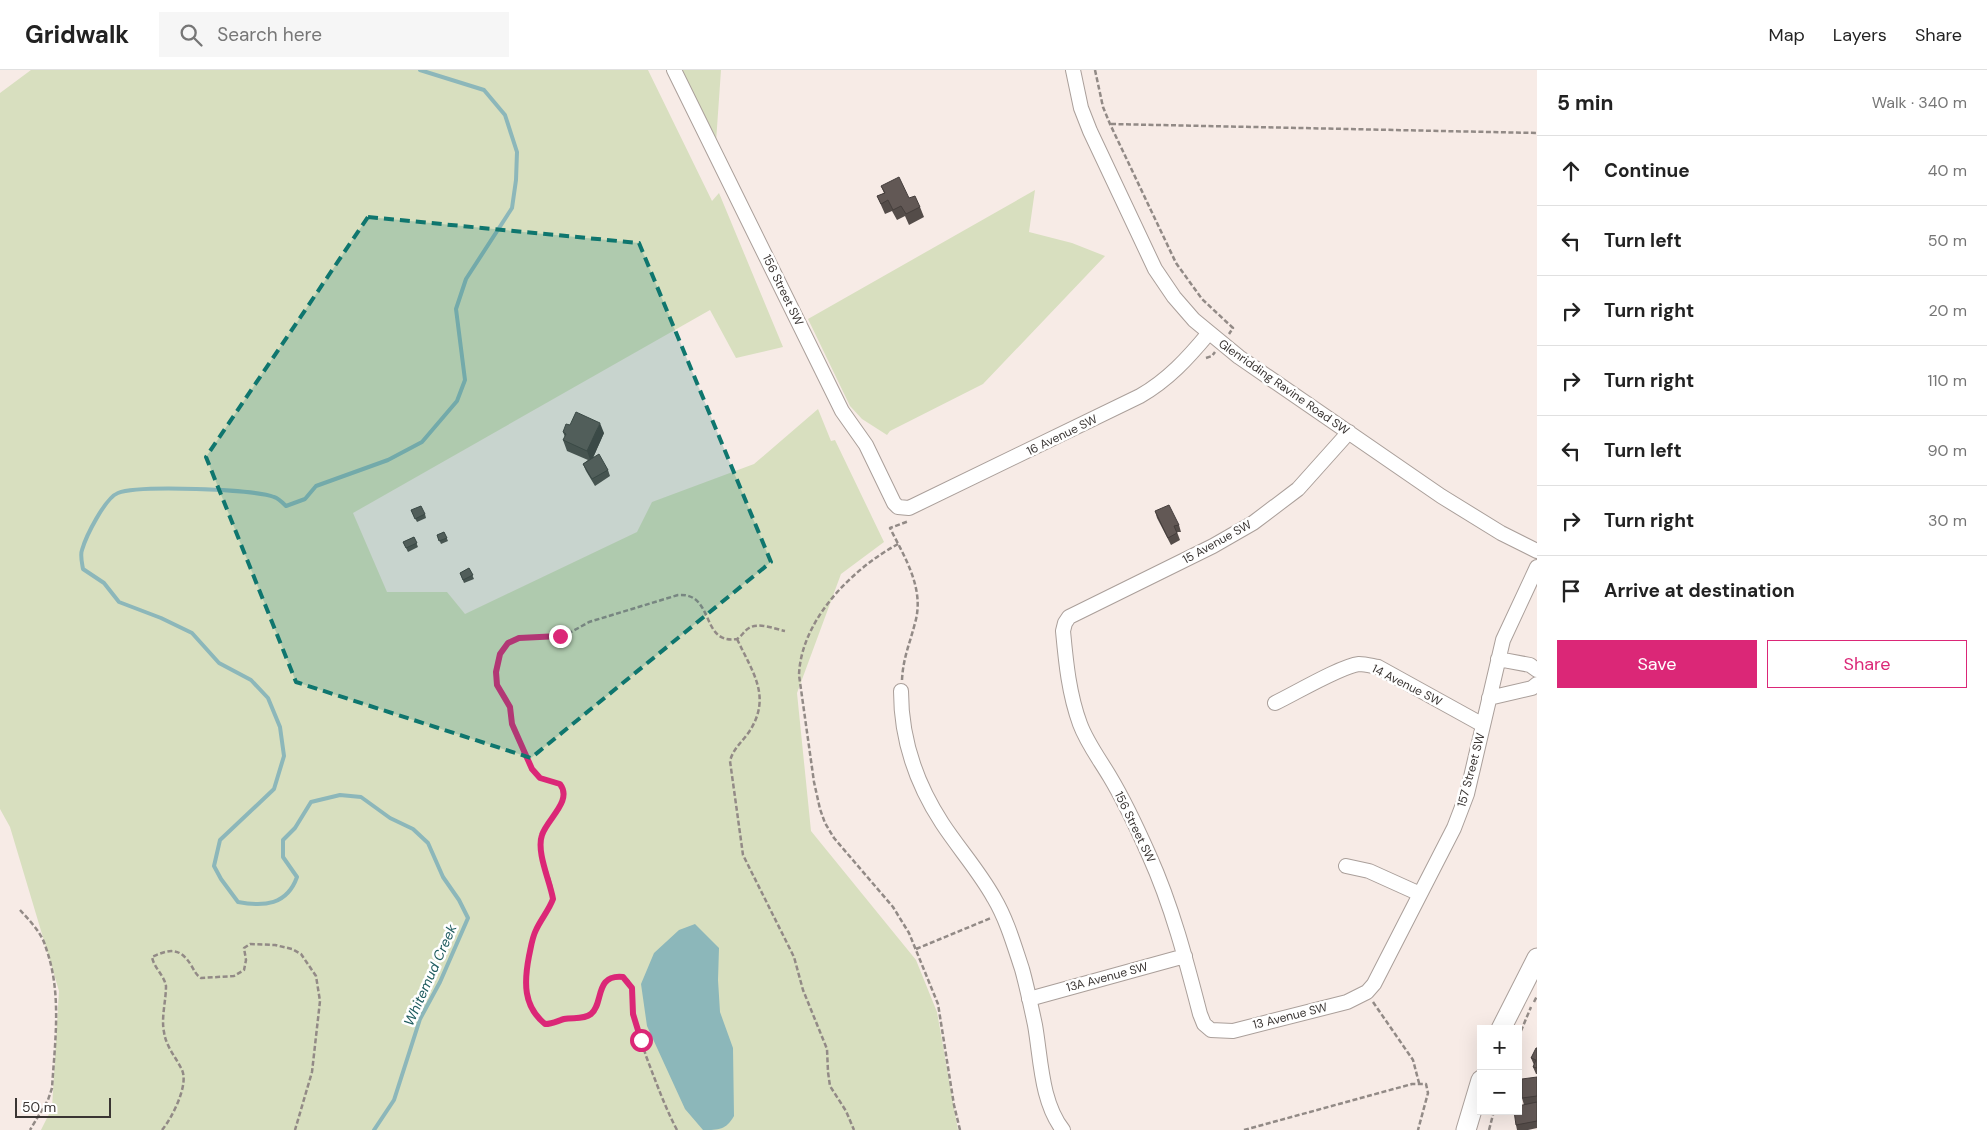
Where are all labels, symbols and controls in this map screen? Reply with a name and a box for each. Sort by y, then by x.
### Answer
search box [159,12,509,57]
text: Gridwalk [25,19,129,50]
icon: search [177,21,205,49]
text: Search here [217,22,322,47]
text: Map [1769,23,1805,47]
text: Layers [1833,23,1887,47]
text: Share [1915,23,1962,47]
text: 5 min [1557,89,1613,117]
text: Walk · 340 m [1872,92,1967,113]
icon: ahead [1557,157,1585,185]
text: Continue [1604,158,1690,183]
text: 40 m [1928,160,1967,181]
icon: left [1557,227,1585,255]
text: Turn left [1604,228,1682,253]
text: 50 m [1928,230,1967,251]
street label: 156 Street SW [759,252,807,329]
icon: right [1557,297,1585,325]
text: Turn right [1604,298,1694,323]
text: 20 m [1928,300,1967,321]
street label: Glenridding Ravine Road SW [1215,336,1353,439]
icon: right [1557,367,1585,395]
text: Turn right [1604,368,1694,393]
text: 110 m [1928,370,1967,391]
street label: 16 Avenue SW [1024,411,1100,459]
icon: left [1557,437,1585,465]
text: Turn left [1604,438,1682,463]
text: 90 m [1927,440,1967,461]
icon: right [1557,507,1585,535]
text: Turn right [1604,508,1694,533]
text: 30 m [1928,510,1967,531]
street label: 15 Avenue SW [1180,516,1255,568]
icon: arrive [1557,577,1585,605]
text: Arrive at destination [1604,578,1795,603]
route end [549,625,572,648]
button: Save [1557,640,1757,688]
button: Share [1767,640,1967,688]
street label: 14 Avenue SW [1369,660,1445,710]
street label: 157 Street SW [1453,731,1489,809]
street label: 156 Street SW [1111,789,1159,866]
water label: Whitemud Creek [400,921,461,1029]
street label: 13A Avenue SW [1064,958,1150,996]
street label: 13 Avenue SW [1251,999,1329,1033]
map controls [1477,1025,1522,1115]
button: + [1477,1025,1522,1070]
route start [630,1029,653,1052]
button: − [1477,1070,1522,1115]
scale bar [15,1095,111,1118]
text: 50 m [22,1098,56,1116]

